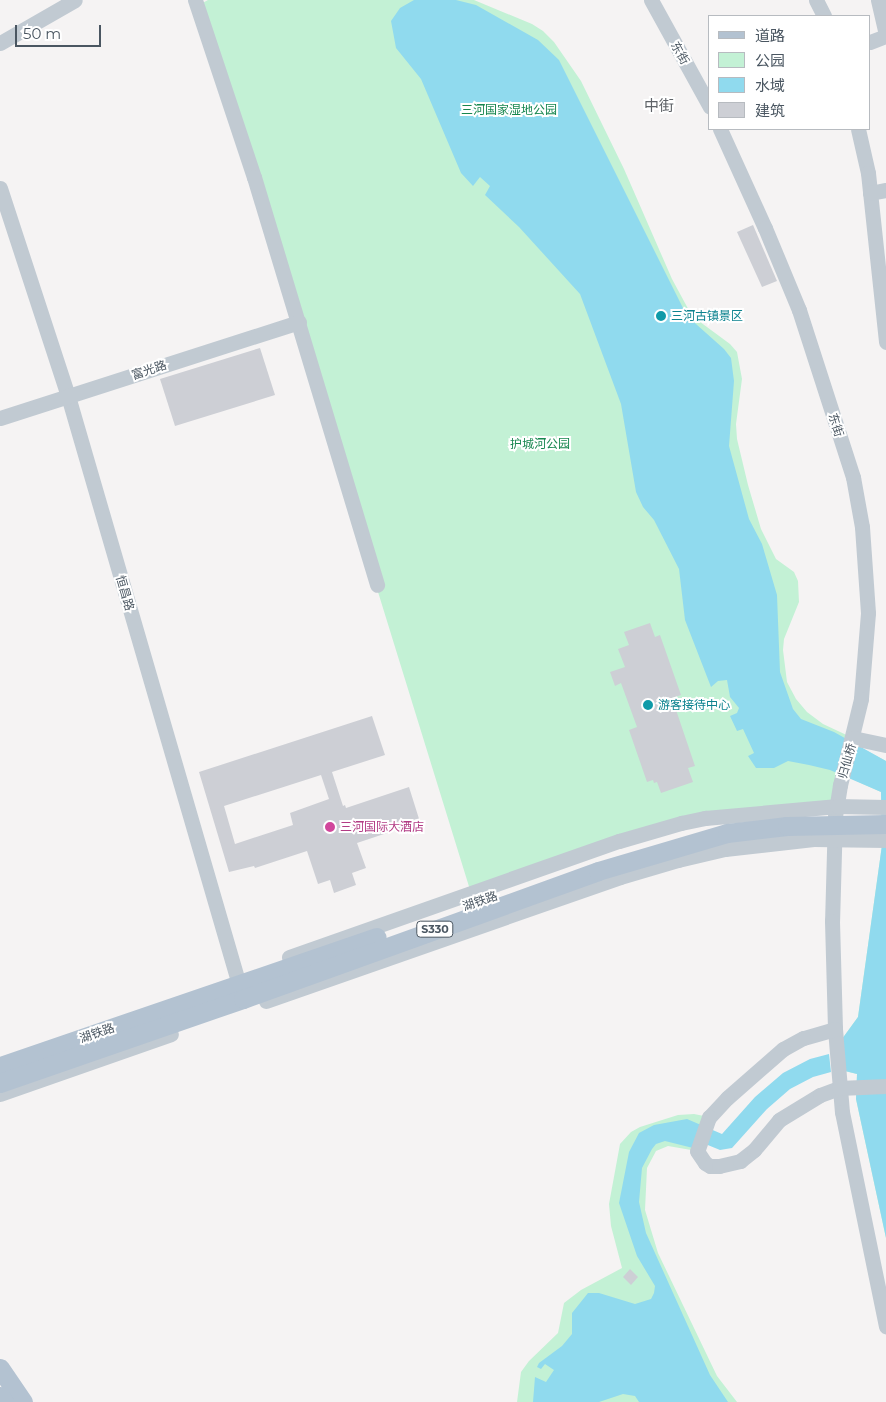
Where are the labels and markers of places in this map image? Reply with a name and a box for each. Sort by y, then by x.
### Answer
place label: 三河古镇景区 [671,309,743,323]
marker: 三河古镇景区 [655,310,667,322]
place label: 游客接待中心 [658,698,730,712]
marker: 游客接待中心 [642,699,654,711]
place label: 三河国际大酒店 [340,820,424,834]
marker: 三河国际大酒店 [324,821,336,833]

